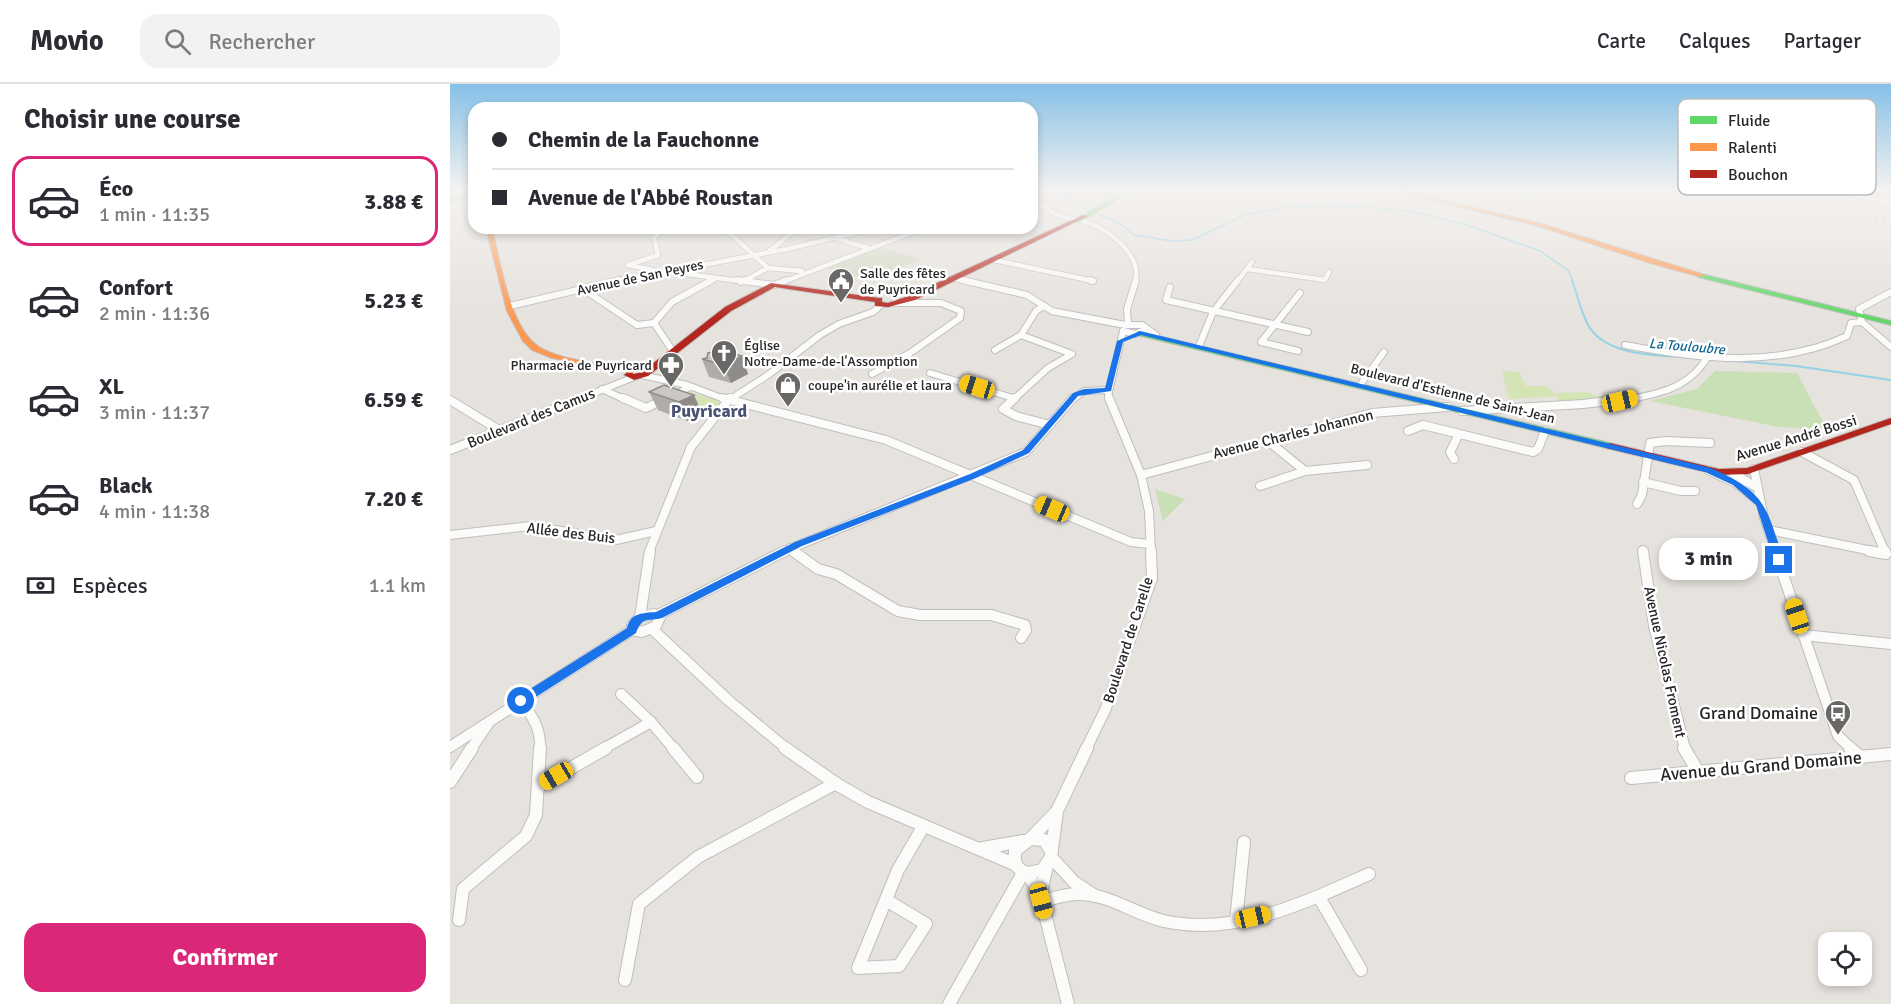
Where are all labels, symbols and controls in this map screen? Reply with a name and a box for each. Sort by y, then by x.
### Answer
search box [140,14,560,68]
text: Movio [30,24,104,58]
icon: search [161,25,194,58]
text: Rechercher [209,28,315,55]
text: Carte [1597,28,1646,54]
text: Calques [1679,28,1750,54]
text: Partager [1783,28,1861,54]
legend [1678,99,1876,195]
text: Choisir une course [24,103,241,136]
text: Fluide [1728,111,1770,131]
text: Chemin de la Fauchonne [528,126,759,153]
text: Ralenti [1728,138,1777,158]
text: Bouchon [1728,165,1788,185]
icon: car [27,174,81,228]
text: Éco [99,175,133,202]
text: Avenue de l'Abbé Roustan [528,184,773,211]
text: 3.88 € [364,188,423,215]
text: 1 min · 11:35 [99,202,210,227]
street label: Avenue de San Peyres [575,256,705,299]
place label: Salle des fêtes de Puyricard [860,265,946,298]
public building icon: Salle des fêtes de Puyricard [826,266,856,304]
icon: car [27,273,81,327]
text: Confort [99,274,173,301]
text: 5.23 € [364,287,423,314]
text: 2 min · 11:36 [99,301,210,326]
water label: La Touloubre [1648,335,1727,358]
place label: Église Notre-Dame-de-l'Assomption [744,337,918,370]
church icon: Église Notre-Dame-de-l'Assomption [709,338,739,376]
pharmacy icon: Pharmacie de Puyricard [656,350,686,388]
place label: Pharmacie de Puyricard [511,357,652,374]
street label: Boulevard d'Estienne de Saint-Jean [1349,360,1557,427]
shop icon: coupe'in aurélie et laura [773,370,803,408]
icon: car [27,372,81,426]
text: XL [99,373,124,400]
car [957,373,997,401]
place label: coupe'in aurélie et laura [808,377,952,394]
street label: Boulevard des Camus [464,384,598,452]
text: 6.59 € [364,386,423,413]
car [1600,388,1640,414]
text: 3 min · 11:37 [99,400,210,425]
district label: Puyricard [671,400,748,422]
street label: Avenue Charles Johannon [1211,405,1375,463]
street label: Avenue André Bossi [1733,411,1859,465]
icon: car [27,471,81,525]
text: Black [99,472,153,499]
text: 7.20 € [364,485,423,512]
car [1032,494,1072,524]
text: 4 min · 11:38 [99,499,210,524]
street label: Allée des Buis [526,519,617,547]
callout: 3 min [1659,539,1758,581]
text: 3 min [1684,546,1733,571]
route end [1765,546,1792,573]
icon: cash [24,569,57,602]
text: Espèces [72,572,148,599]
text: 1.1 km [369,573,426,598]
street label: Boulevard de Carelle [1099,575,1157,705]
street label: Avenue Nicolas Froment [1640,585,1690,739]
car [1783,596,1811,636]
route start [507,687,534,714]
bus stop icon: Grand Domaine [1823,698,1853,736]
place label: Grand Domaine [1699,702,1818,724]
street label: Avenue du Grand Domaine [1659,746,1863,786]
car [536,759,576,793]
car [1028,881,1054,921]
car [1233,904,1273,930]
button: Confirmer [24,923,426,992]
map controls [1818,932,1872,986]
button: locate [1818,932,1872,986]

